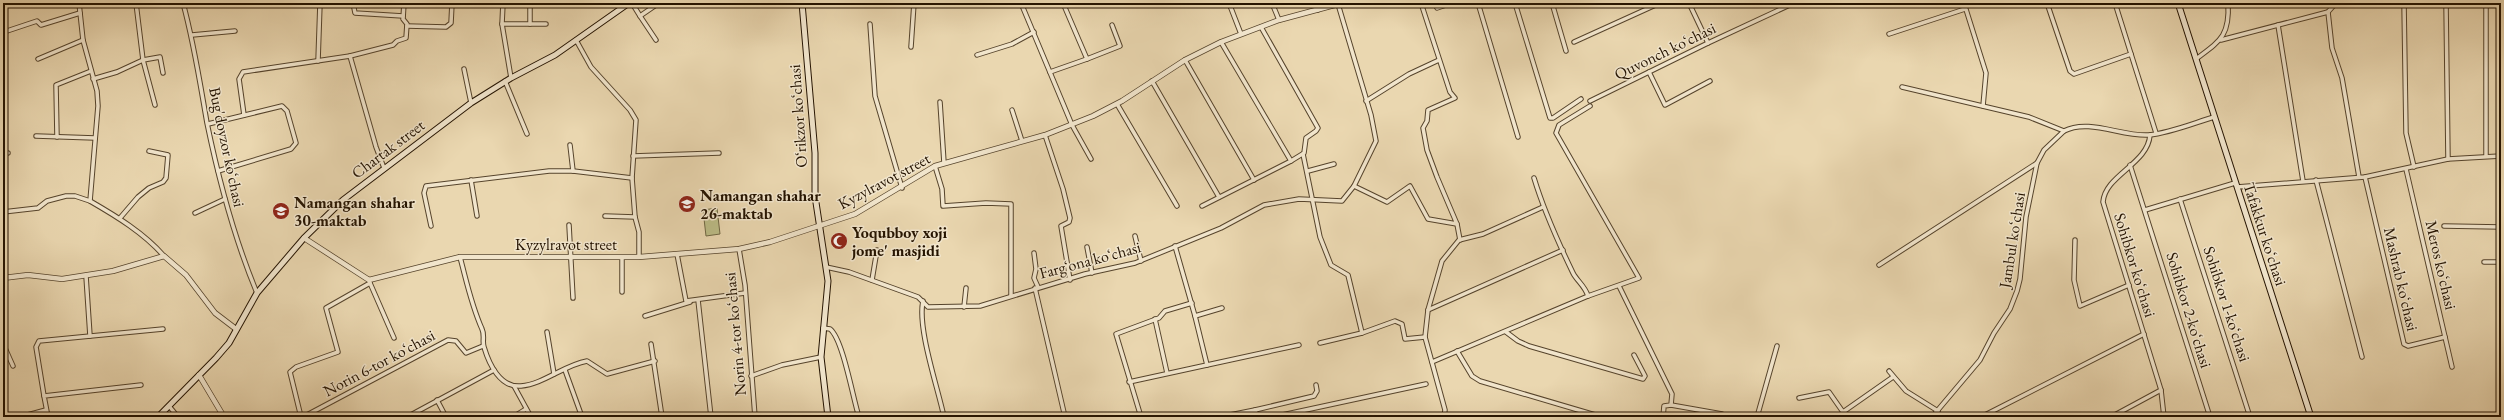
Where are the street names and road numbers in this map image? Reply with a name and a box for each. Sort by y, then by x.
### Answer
street label: Quvonch koʻchasi [1611,17,1719,85]
street label: Oʻrikzor koʻchasi [784,64,812,168]
street label: Bug'doyzor koʻchasi [204,85,250,209]
street label: Chartak street [347,115,429,183]
street label: Kyzylravot street [834,148,934,214]
street label: Tafakkur koʻchasi [2238,180,2292,288]
street label: Jambul koʻchasi [1994,190,2030,291]
street label: Sohibkor koʻchasi [2109,210,2161,320]
street label: Meros koʻchasi [2421,218,2461,312]
street label: Mashrab koʻchasi [2379,225,2423,333]
street label: Kyzylravot street [515,234,617,255]
street label: Fargʻona koʻchasi [1037,236,1143,284]
street label: Sohibkor 1-koʻchasi [2198,244,2256,364]
street label: Sohibkor 2-koʻchasi [2161,249,2217,371]
street label: Norin 4-tor koʻchasi [719,271,751,397]
street label: Norin 6-tor koʻchasi [319,325,439,401]

